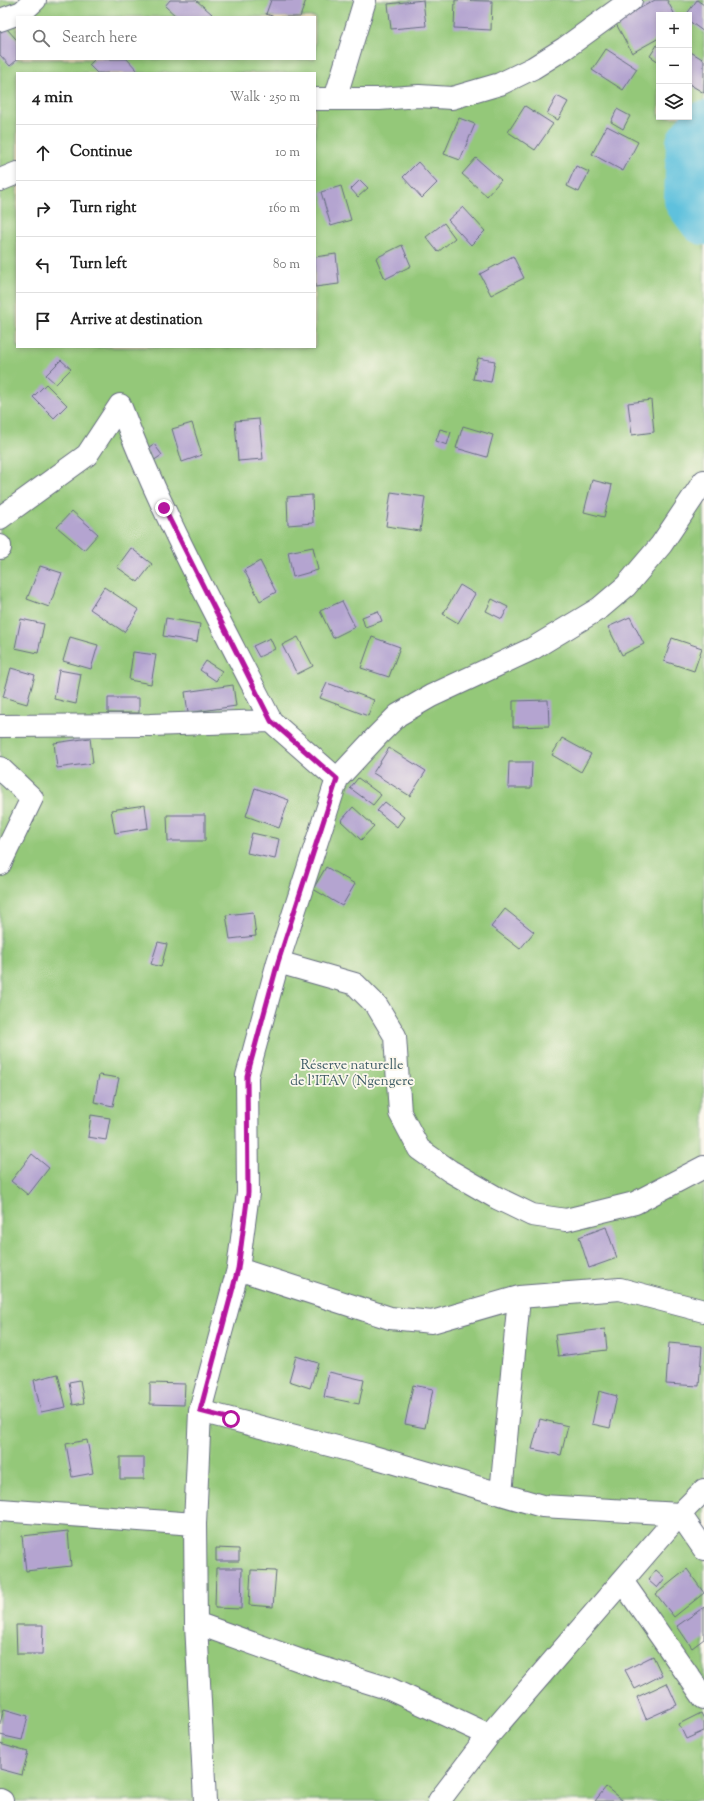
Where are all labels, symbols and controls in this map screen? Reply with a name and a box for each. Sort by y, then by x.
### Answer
map controls [656,12,692,120]
button: + [656,12,692,48]
search box [16,16,316,60]
icon: search [30,27,52,49]
text: Search here [62,28,137,49]
button: − [656,48,692,84]
button: layers [656,84,692,120]
text: 4 min [32,86,73,110]
text: Walk · 250 m [230,89,300,107]
icon: ahead [32,142,54,164]
text: Continue [70,142,132,163]
text: 10 m [275,144,300,162]
icon: right [32,198,54,220]
text: Turn right [70,198,136,219]
text: 160 m [269,200,300,218]
icon: left [32,254,54,276]
text: Turn left [70,254,127,275]
text: 80 m [273,256,300,274]
icon: arrive [32,310,54,332]
text: Arrive at destination [70,310,203,331]
route end [155,499,173,517]
park label: Réserve naturelle de l'ITAV (Ngengere [290,1056,414,1092]
route start [222,1410,240,1428]

